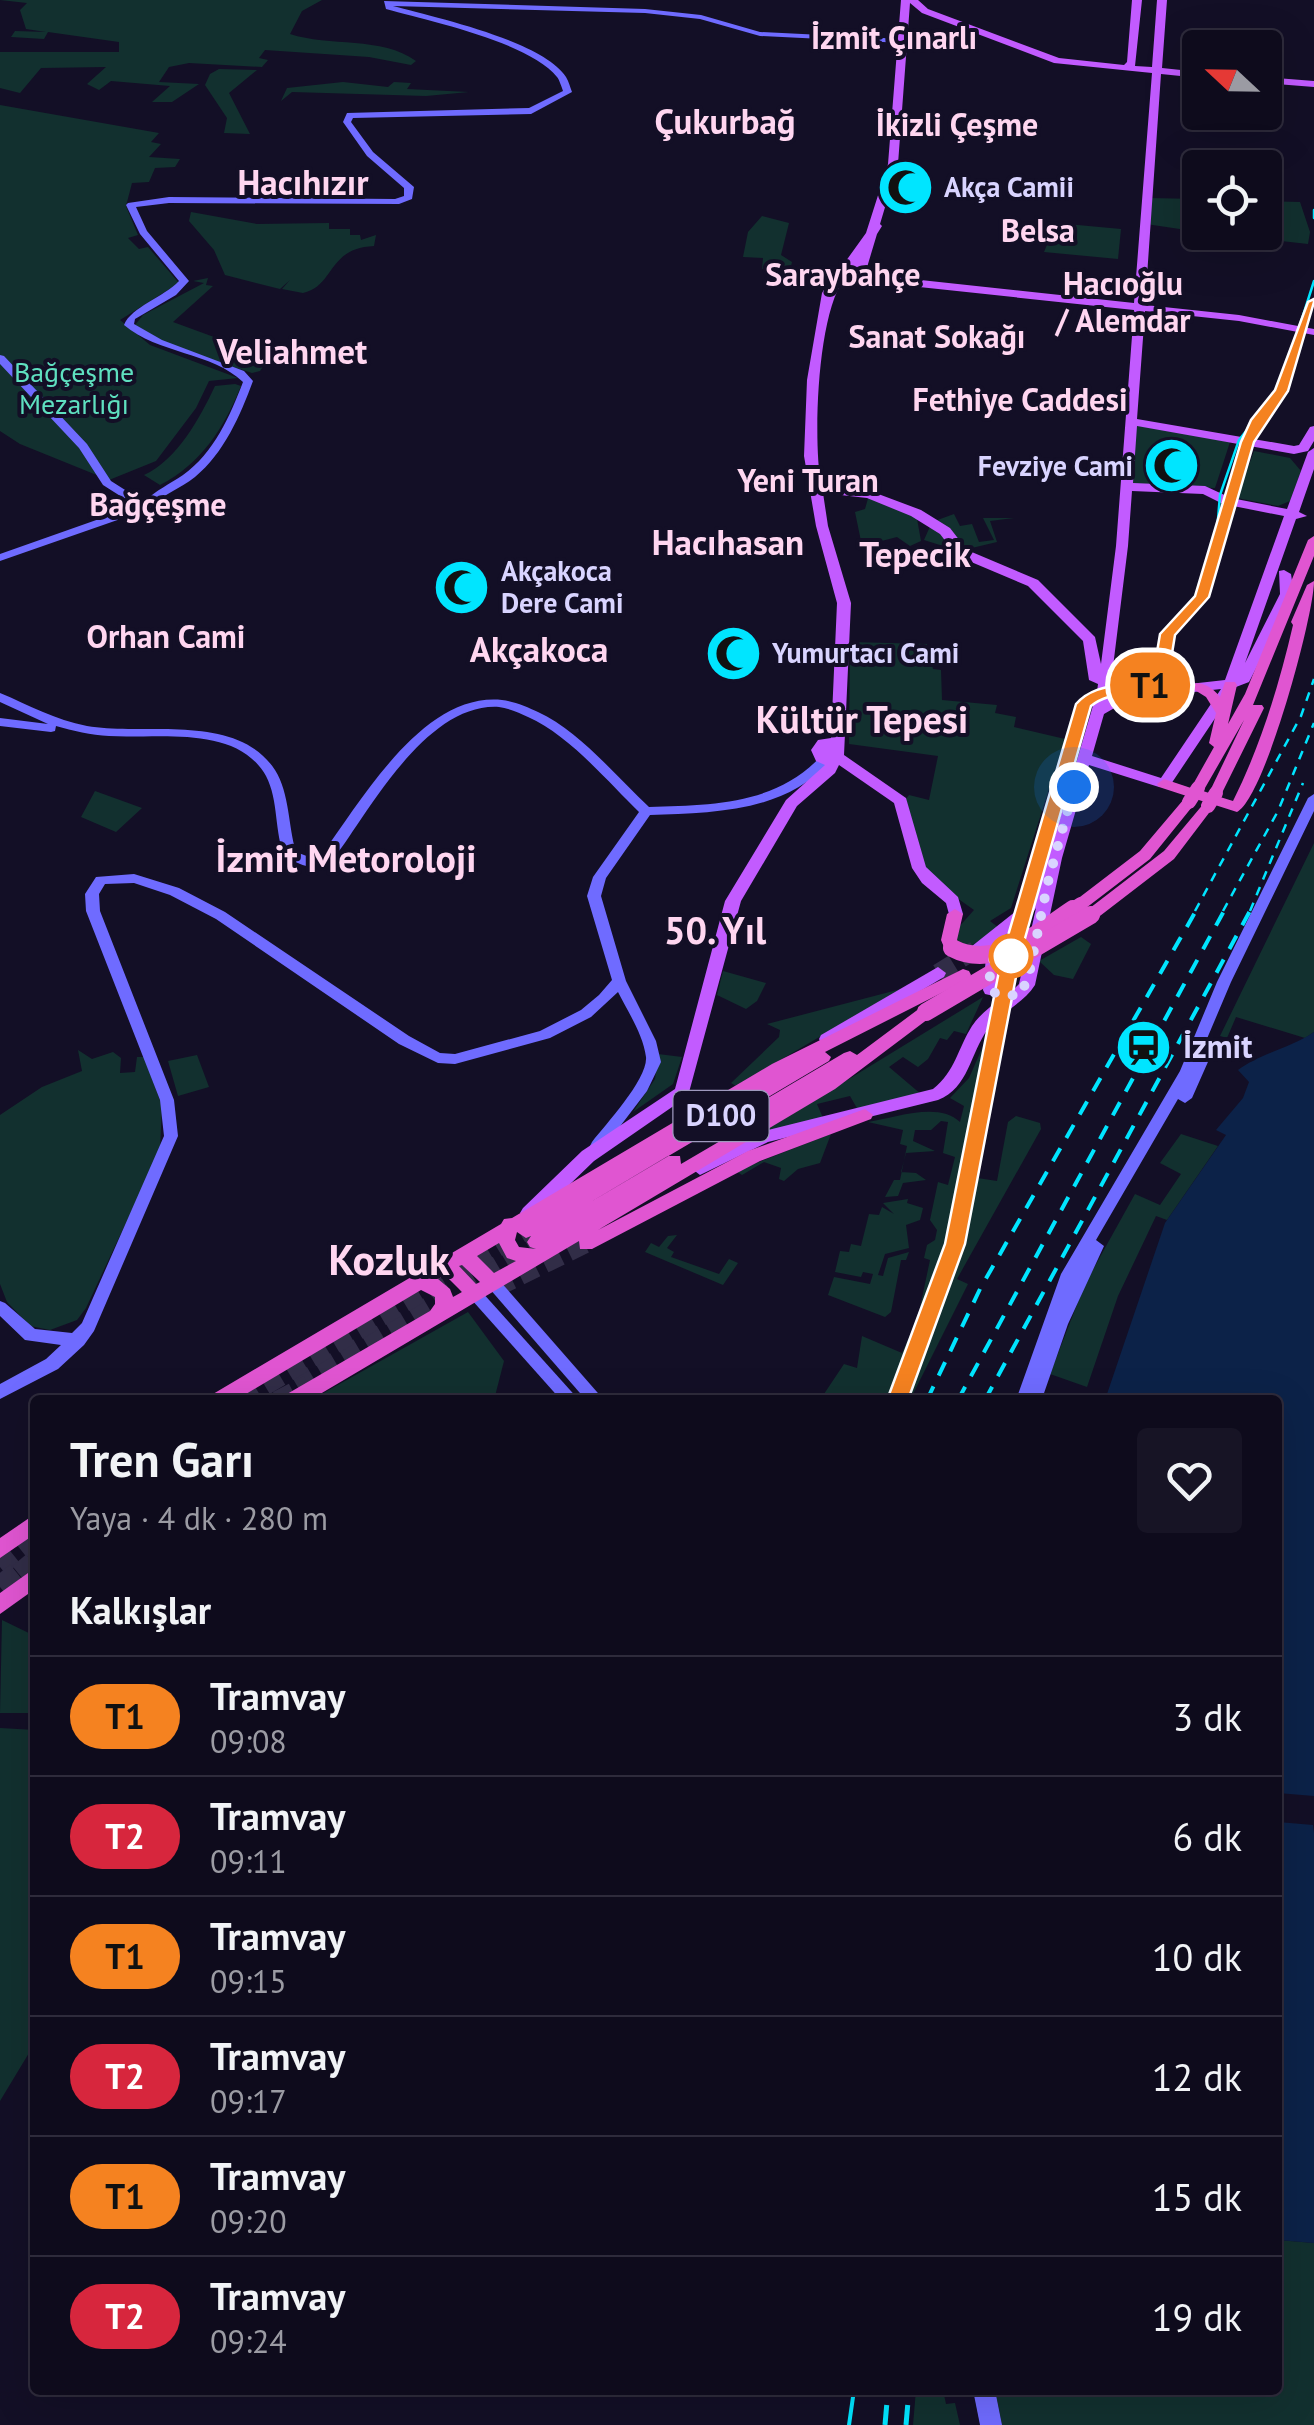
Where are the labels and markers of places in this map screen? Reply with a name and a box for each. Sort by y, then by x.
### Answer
mosque icon: Akça Camii [875,157,935,217]
place label: Akça Camii [944,168,1074,205]
mosque icon: Fevziye Cami [1142,436,1202,496]
place label: Fevziye Cami [978,447,1133,484]
place label: Akçakoca Dere Cami [501,552,623,621]
mosque icon: Akçakoca Dere Cami [432,557,492,617]
mosque icon: Yumurtacı Cami [703,623,763,683]
place label: Yumurtacı Cami [771,634,959,671]
unlabelled marker [990,935,1032,977]
station icon: İzmit [1114,1017,1174,1077]
place label: İzmit [1183,1025,1253,1067]

